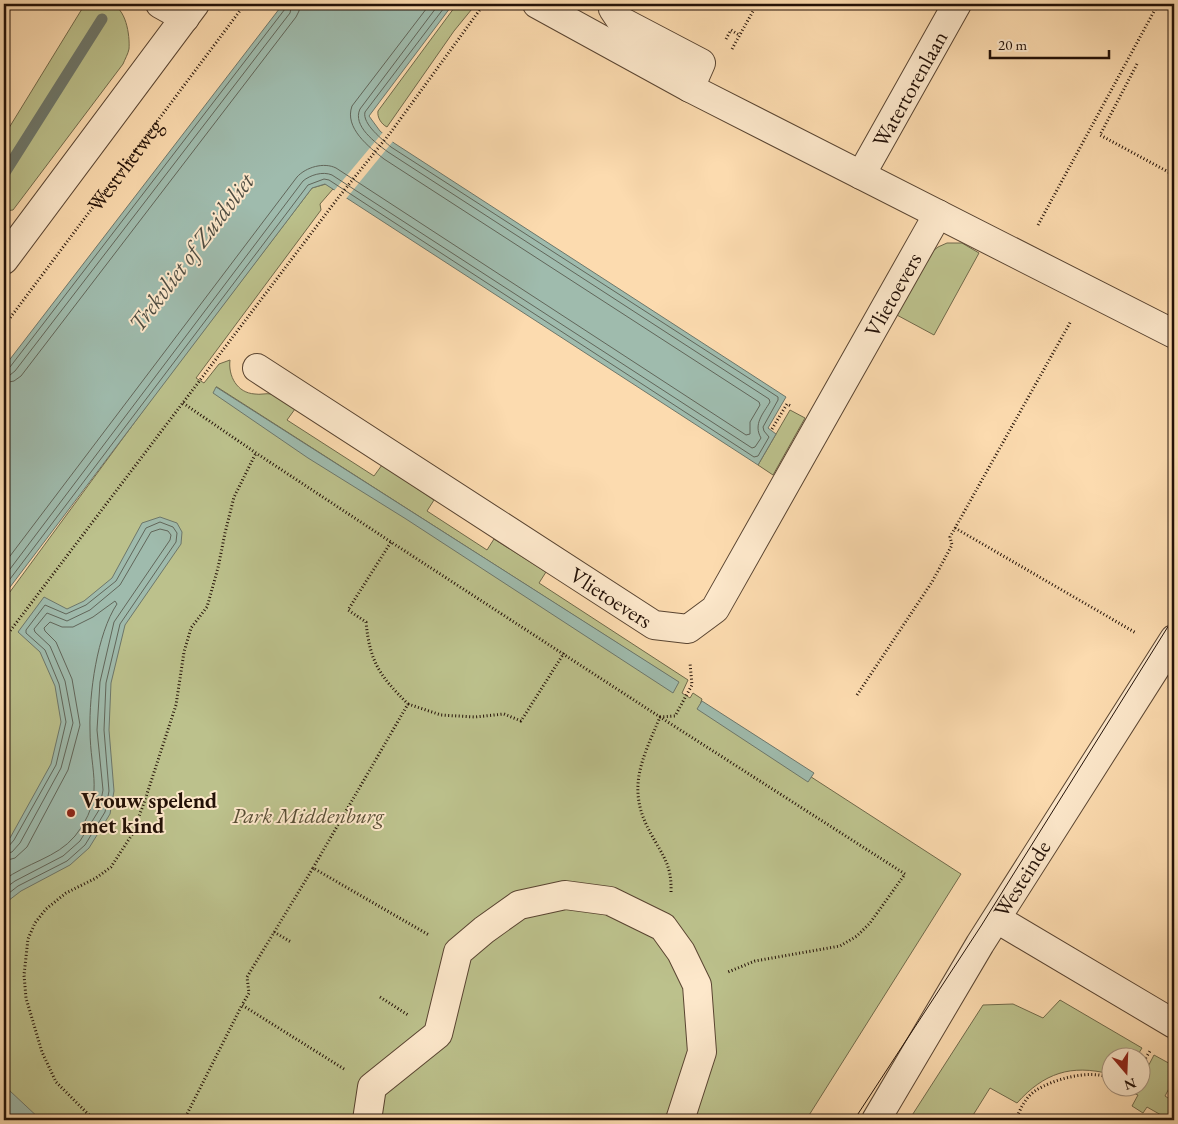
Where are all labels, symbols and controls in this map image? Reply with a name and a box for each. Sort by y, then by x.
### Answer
street label: Watertorenlaan [865,25,954,152]
scale bar [990,28,1109,60]
text: 20 m [998,35,1027,54]
street label: Westvlietweg [80,112,169,217]
water label: Trekvliet of Zuidvliet [121,166,261,337]
street label: Vlietoevers [857,247,928,342]
street label: Vlietoevers [564,560,658,635]
place label: Vrouw spelend met kind [81,786,217,840]
park label: Park Middenburg [232,801,385,830]
marker: Vrouw spelend met kind [65,807,77,819]
street label: Westeinde [986,834,1057,923]
north arrow [1100,1046,1150,1096]
text: N [1121,1074,1139,1095]

